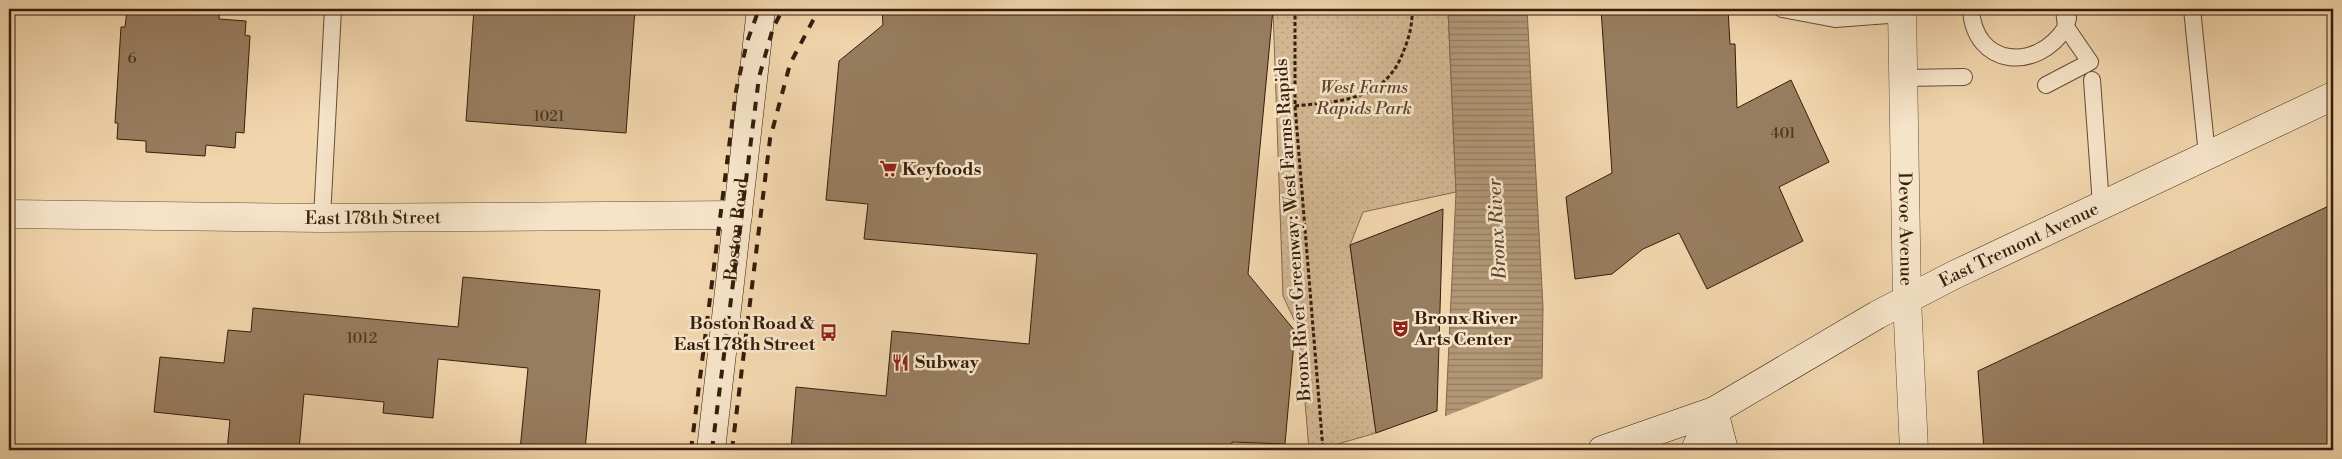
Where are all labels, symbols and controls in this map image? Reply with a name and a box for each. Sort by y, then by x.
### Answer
house number: 6 [127,49,137,68]
street label: Bronx River Greenway: West Farms Rapids [1270,58,1317,403]
park label: West Farms Rapids Park [1315,76,1412,120]
house number: 1021 [534,107,565,126]
house number: 401 [1771,124,1796,143]
place label: Keyfoods [902,158,982,181]
supermarket icon: Keyfoods [878,159,898,179]
street label: Devoe Avenue [1893,172,1918,286]
street label: Boston Road [719,176,753,283]
water label: Bronx River [1482,177,1512,281]
street label: East Tremont Avenue [1935,197,2102,292]
street label: East 178th Street [305,206,442,230]
place label: Bronx River Arts Center [1413,307,1518,351]
place label: Boston Road & East 178th Street [674,312,816,356]
theatre icon: Bronx River Arts Center [1390,318,1410,338]
bus stop icon: Boston Road & East 178th Street [819,323,839,343]
house number: 1012 [347,329,377,348]
place label: Subway [915,351,980,374]
restaurant icon: Subway [891,352,911,372]

